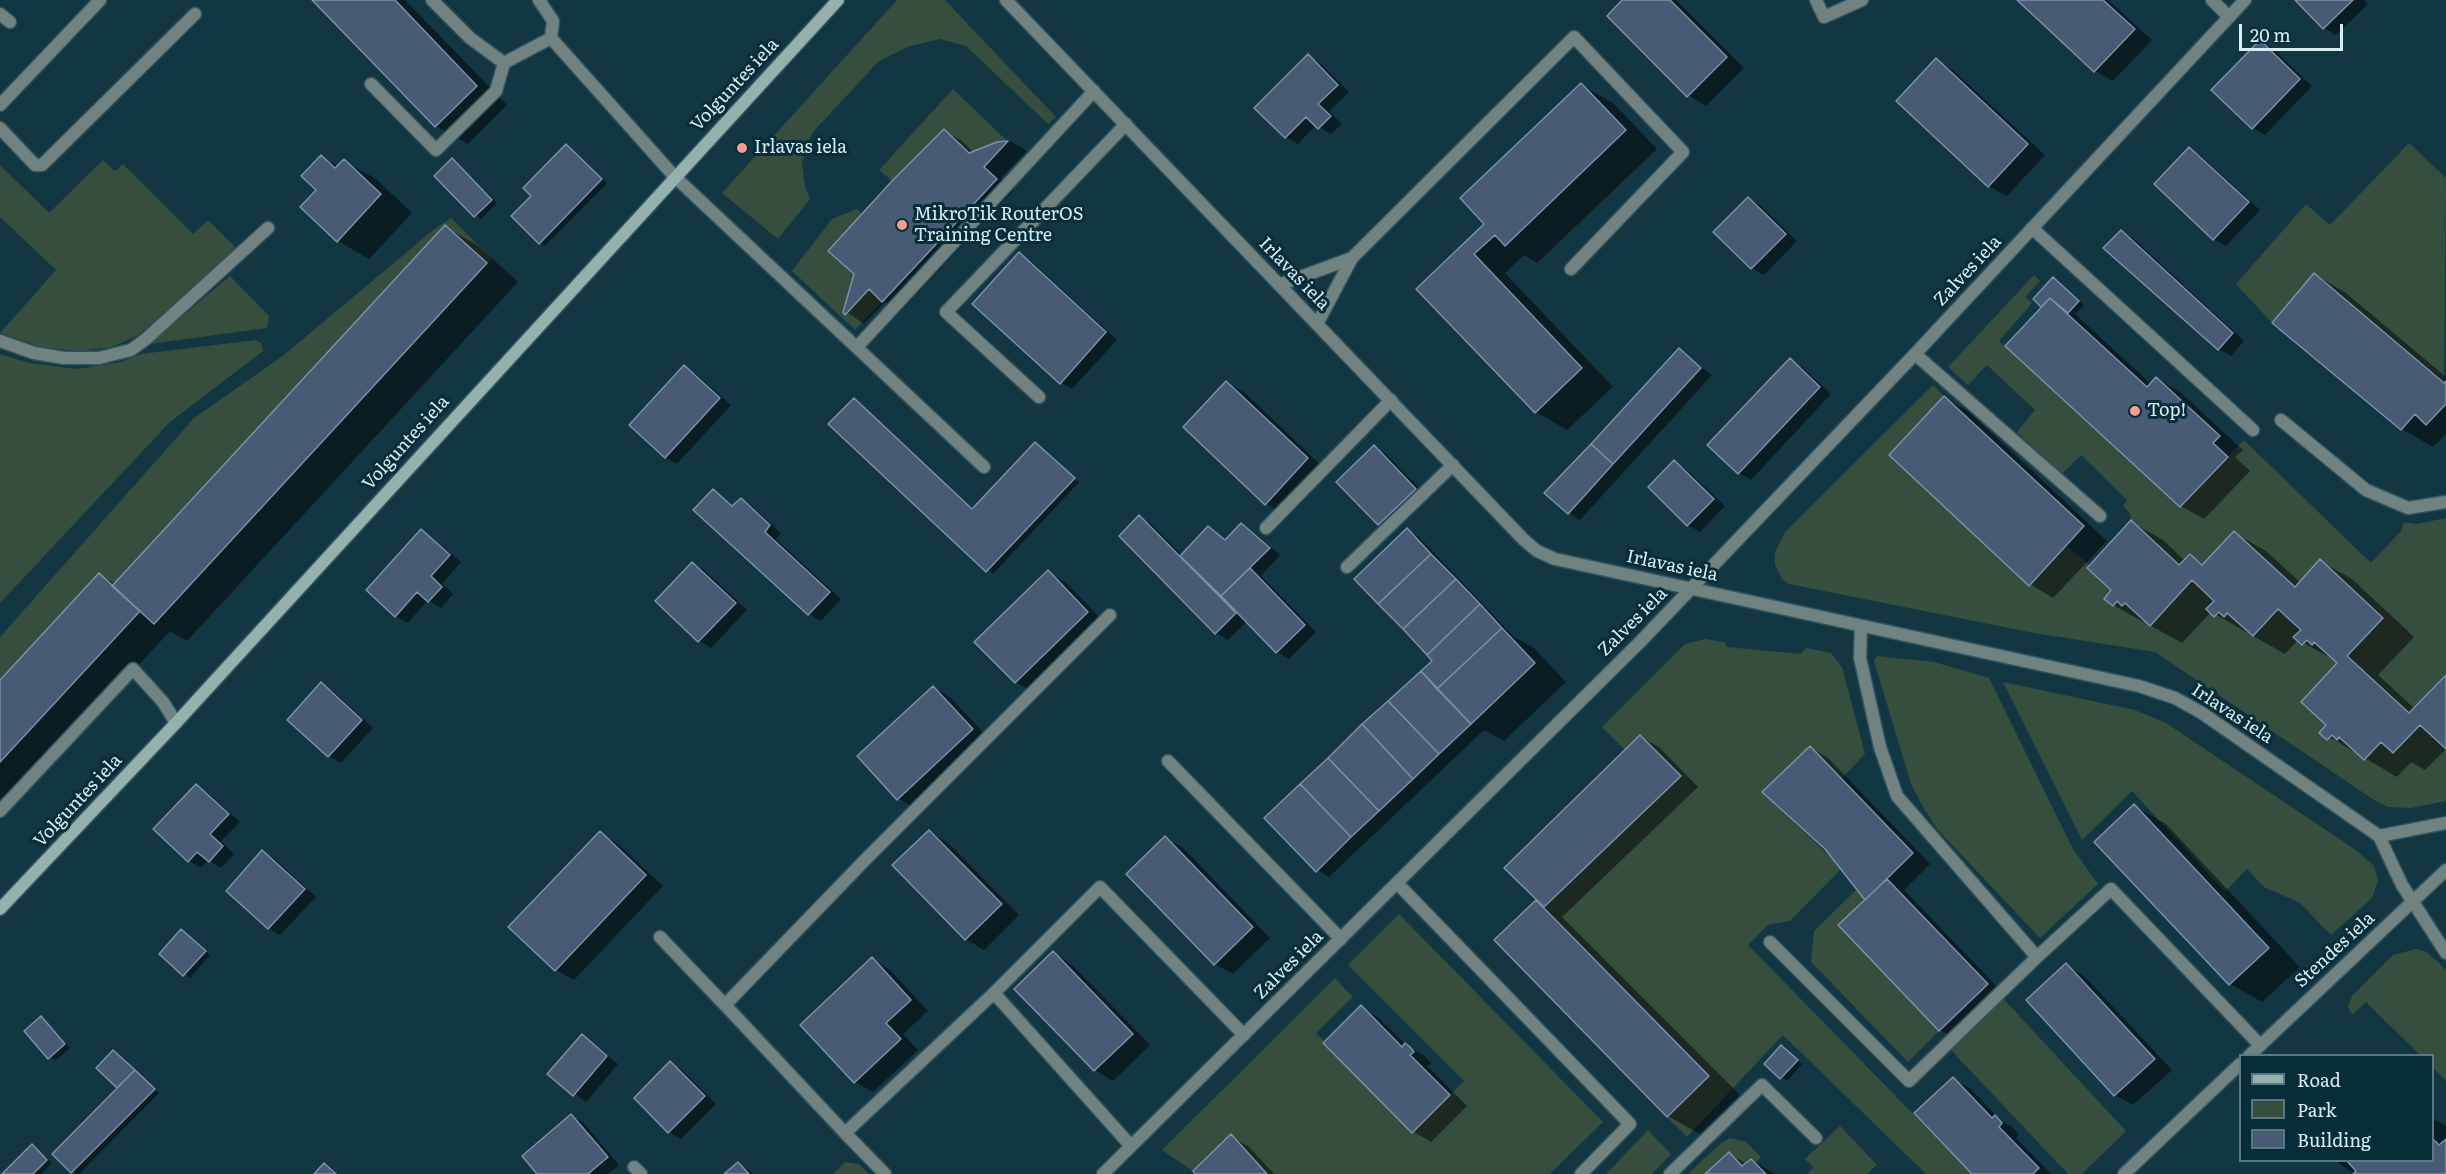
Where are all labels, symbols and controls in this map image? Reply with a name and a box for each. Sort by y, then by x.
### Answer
scale bar [2242,12,2346,50]
text: 20 m [2250,21,2291,48]
street label: Volguntes iela [686,34,784,136]
place label: Irlavas iela [754,137,847,159]
marker: Irlavas iela [735,141,749,155]
place label: MikroTik RouterOS Training Centre [914,204,1084,246]
marker: MikroTik RouterOS Training Centre [895,218,909,232]
street label: Zalves iela [1930,231,2006,311]
street label: Irlavas iela [1254,233,1334,315]
street label: Volguntes iela [358,391,454,495]
place label: Top! [2147,400,2186,422]
marker: Top! [2128,404,2142,418]
street label: Irlavas iela [1624,546,1720,586]
street label: Zalves iela [1594,583,1672,661]
street label: Irlavas iela [2187,680,2277,748]
street label: Volguntes iela [29,750,127,852]
street label: Stendes iela [2291,908,2379,992]
street label: Zalves iela [1250,926,1328,1004]
legend [2239,1054,2434,1162]
text: Road [2297,1066,2341,1093]
text: Park [2297,1096,2336,1123]
text: Building [2297,1126,2371,1153]

